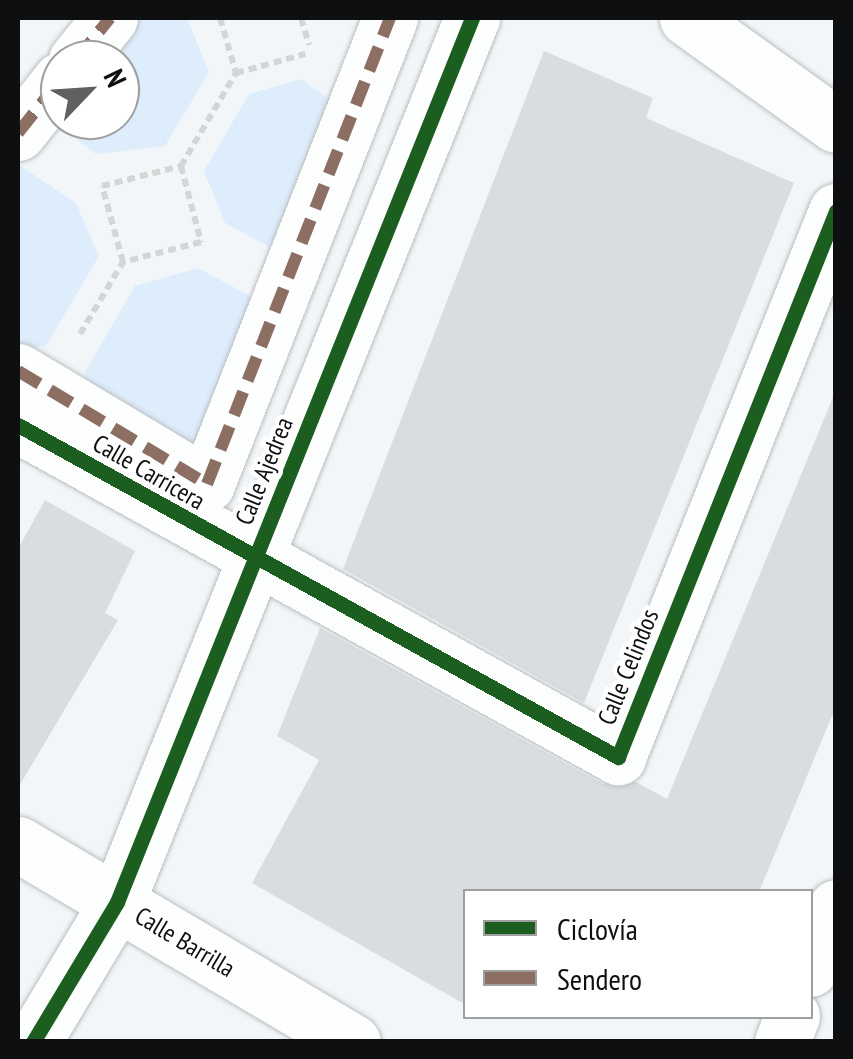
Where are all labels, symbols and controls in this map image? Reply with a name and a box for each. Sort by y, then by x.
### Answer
north arrow [40,40,140,140]
text: N [96,63,136,93]
street label: Calle Ajedrea [229,413,299,529]
street label: Calle Carricera [88,428,210,516]
street label: Calle Celindos [591,605,665,729]
legend [463,889,813,1019]
street label: Calle Barrilla [130,901,240,983]
text: Ciclovía [557,909,638,948]
text: Sendero [557,959,642,998]

